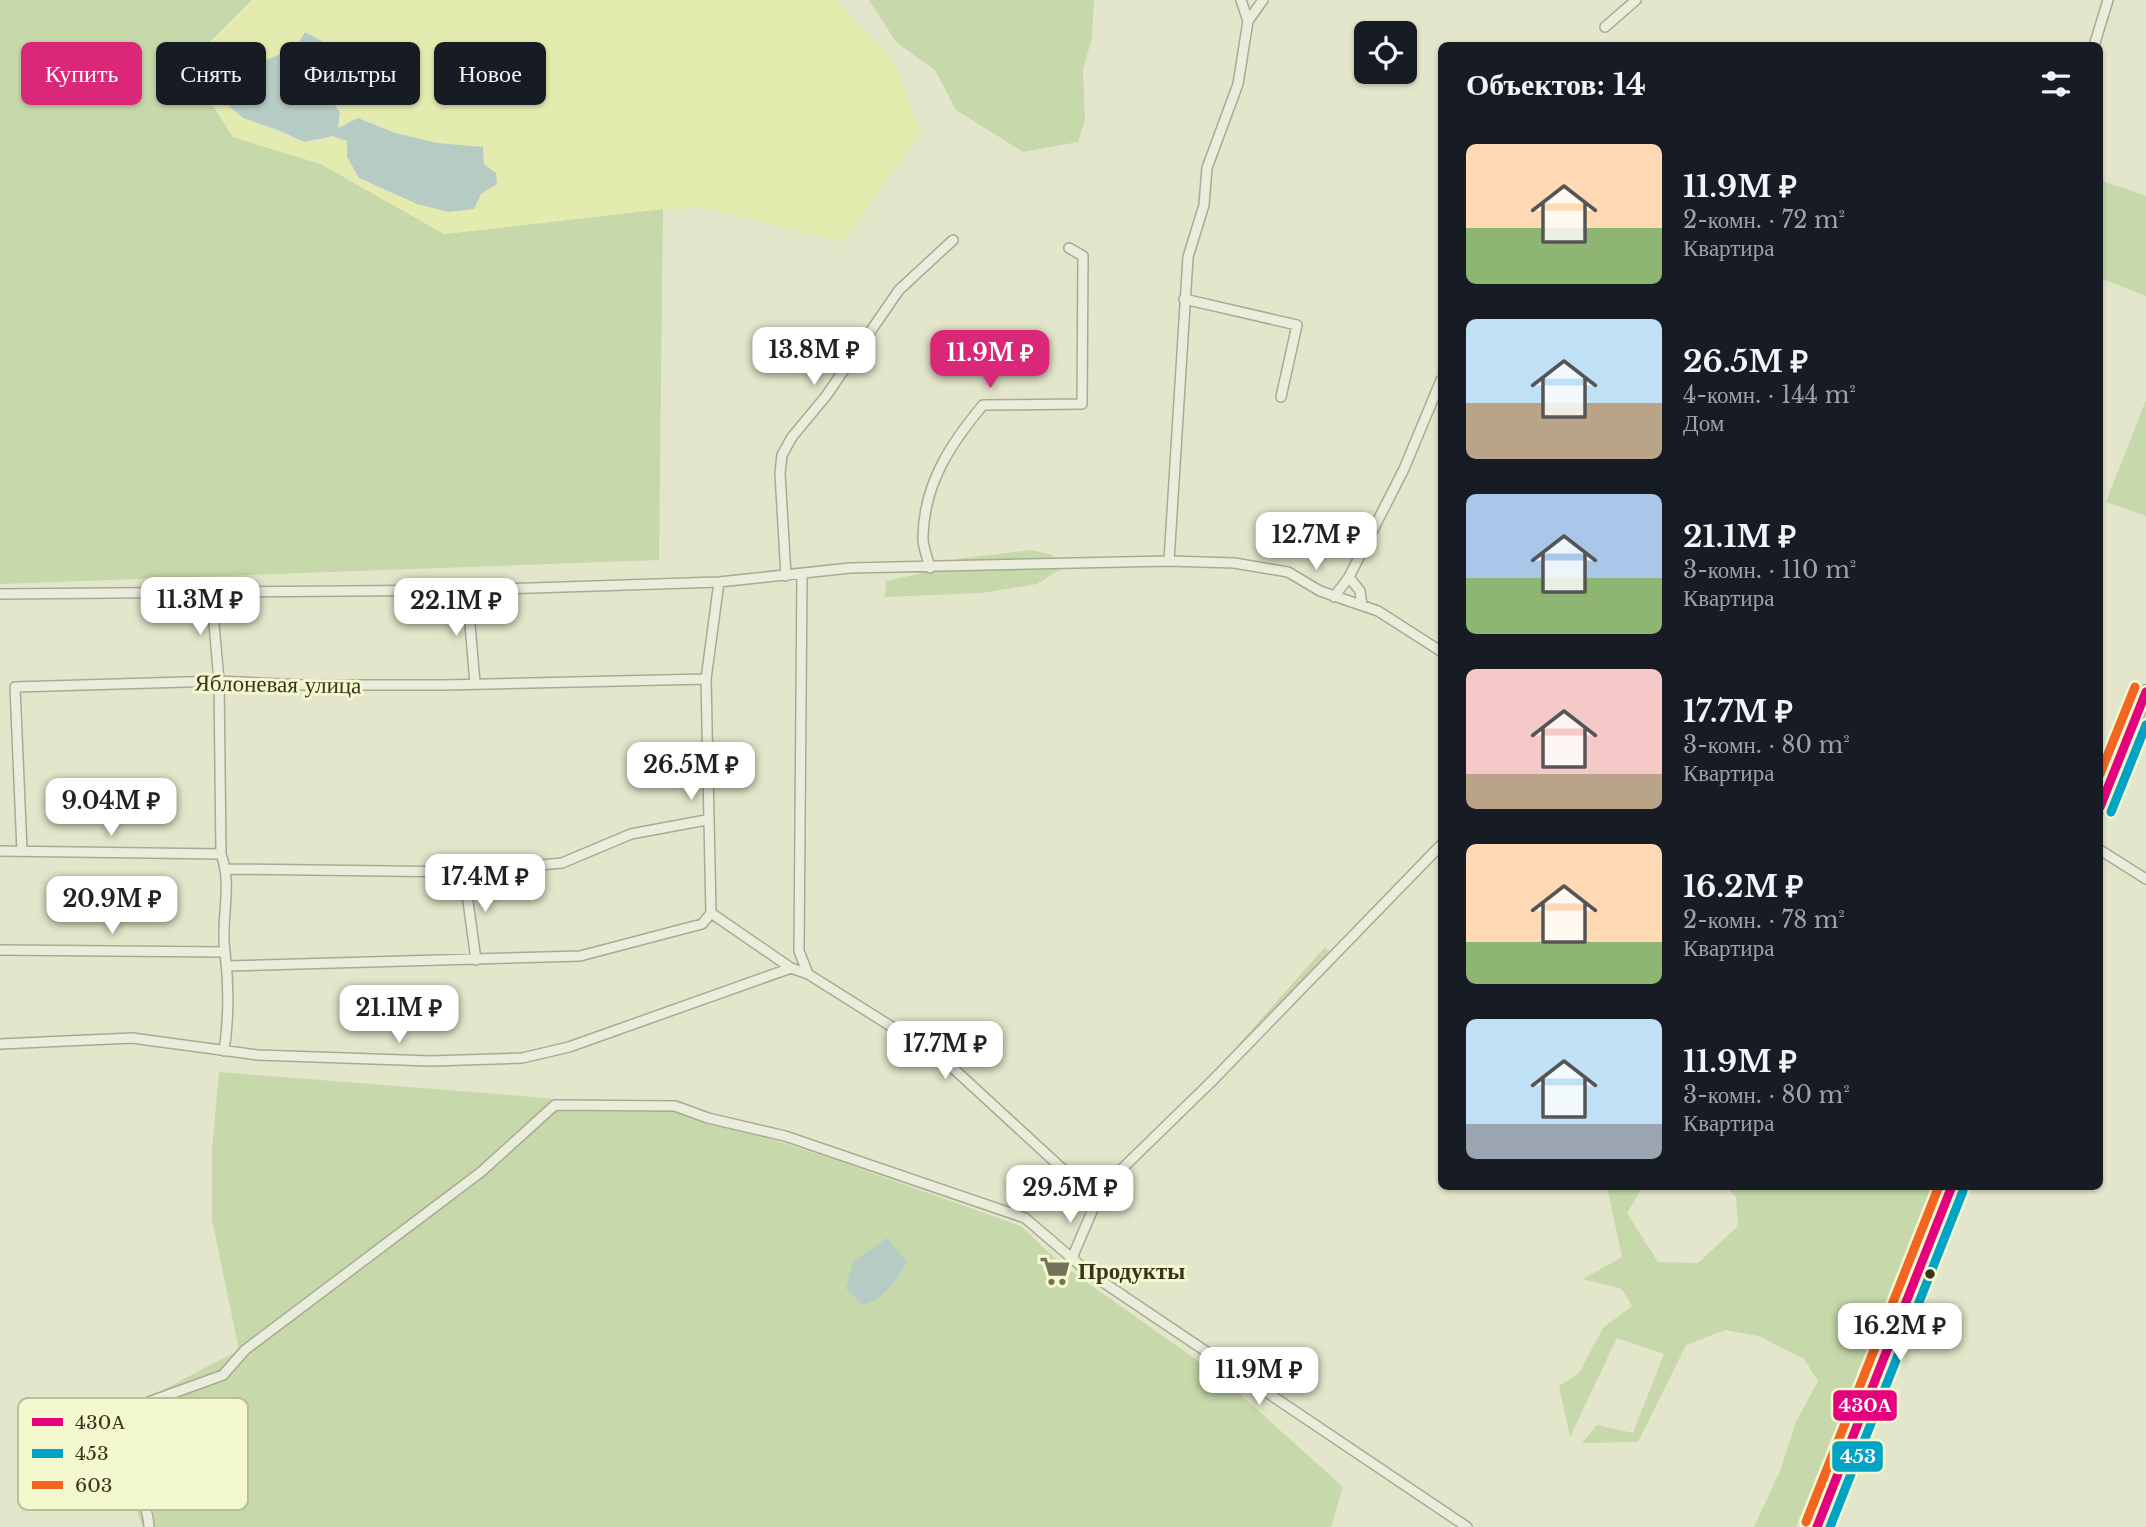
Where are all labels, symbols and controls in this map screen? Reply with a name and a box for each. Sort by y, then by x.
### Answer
map controls [1354,21,1417,84]
button: locate [1354,21,1417,84]
chip: Купить [21,42,142,105]
chip: Снять [156,42,266,105]
chip: Фильтры [280,42,420,105]
chip: Новое [434,42,546,105]
icon: filters [2037,65,2075,103]
text: Объектов: 14 [1466,66,1646,103]
text: 11.9M ₽ [1683,168,1797,205]
icon: home [1522,172,1606,256]
text: 2-комн. · 72 m² [1683,206,1845,234]
text: Квартира [1683,234,1774,262]
pin: 13.8M ₽ [749,328,879,387]
pin: 11.9M ₽ [925,330,1055,390]
text: 13.8M ₽ [768,336,860,364]
text: 11.9M ₽ [946,339,1034,367]
text: 26.5M ₽ [1683,343,1808,380]
icon: home [1522,347,1606,431]
text: 4-комн. · 144 m² [1683,381,1856,409]
text: Дом [1683,409,1724,437]
pin: 12.7M ₽ [1251,512,1381,572]
text: 21.1M ₽ [1683,518,1796,555]
text: 12.7M ₽ [1272,521,1360,549]
icon: home [1522,522,1606,606]
text: 3-комн. · 110 m² [1683,556,1856,584]
pin: 11.3M ₽ [135,578,265,637]
pin: 22.1M ₽ [391,578,521,638]
text: Квартира [1683,584,1774,612]
text: 11.3M ₽ [157,586,243,614]
text: 22.1M ₽ [410,587,502,615]
street label: Яблоневая улица [194,669,362,699]
text: 17.7M ₽ [1683,693,1793,730]
icon: home [1522,697,1606,781]
text: 3-комн. · 80 m² [1683,731,1850,759]
pin: 26.5M ₽ [626,742,756,802]
text: 26.5M ₽ [643,751,739,779]
text: Квартира [1683,759,1774,787]
pin: 9.04M ₽ [46,778,176,838]
text: 9.04M ₽ [62,787,160,815]
pin: 17.4M ₽ [420,855,550,914]
text: 17.4M ₽ [441,863,529,891]
text: 16.2M ₽ [1683,868,1803,905]
icon: home [1522,872,1606,956]
pin: 20.9M ₽ [47,876,177,936]
text: 20.9M ₽ [62,885,162,913]
text: 2-комн. · 78 m² [1683,906,1845,934]
text: Квартира [1683,934,1774,962]
pin: 21.1M ₽ [334,986,464,1045]
text: 21.1M ₽ [356,994,442,1022]
pin: 17.7M ₽ [880,1021,1010,1081]
text: 17.7M ₽ [903,1030,987,1058]
text: 11.9M ₽ [1683,1043,1797,1080]
icon: home [1522,1047,1606,1131]
text: 3-комн. · 80 m² [1683,1081,1850,1109]
text: Квартира [1683,1109,1774,1137]
pin: 29.5M ₽ [1005,1166,1135,1225]
text: 29.5M ₽ [1022,1174,1118,1202]
supermarket icon: Продукты [1038,1254,1072,1288]
place label: Продукты [1078,1257,1185,1285]
unlabelled marker [1923,1267,1937,1281]
pin: 16.2M ₽ [1835,1304,1965,1363]
text: 16.2M ₽ [1854,1312,1946,1340]
pin: 11.9M ₽ [1194,1348,1324,1407]
text: 11.9M ₽ [1215,1356,1303,1384]
line badge: 430А [1832,1389,1898,1422]
text: 430А [1839,1394,1892,1417]
legend [18,1398,248,1510]
text: 430А [75,1411,125,1434]
line badge: 453 [1831,1440,1884,1473]
text: 453 [75,1442,109,1465]
text: 453 [1840,1445,1876,1468]
text: 603 [75,1474,113,1497]

